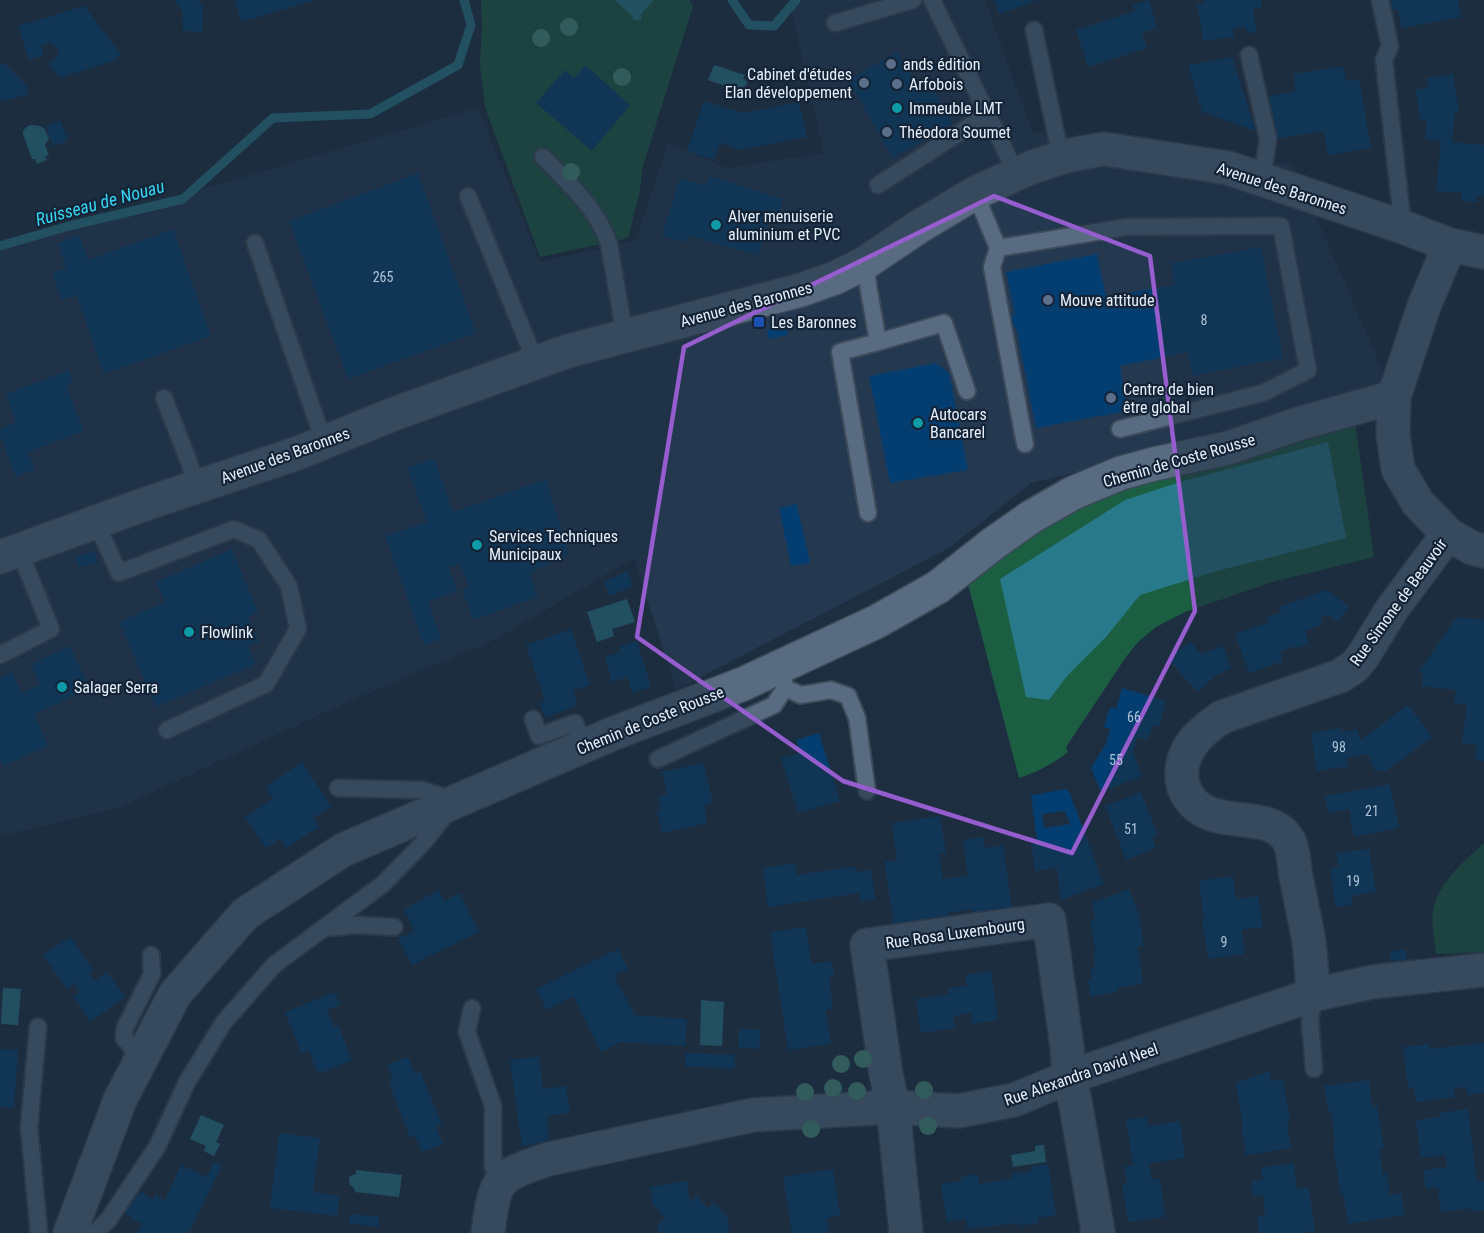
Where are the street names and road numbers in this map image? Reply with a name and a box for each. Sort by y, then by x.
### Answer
street label: Avenue des Baronnes [1214,158,1349,218]
street label: Avenue des Baronnes [678,278,814,331]
street label: Avenue des Baronnes [218,423,352,488]
street label: Chemin de Coste Rousse [1101,430,1257,491]
street label: Rue Simone de Beauvoir [1346,535,1451,670]
street label: Chemin de Coste Rousse [574,682,727,759]
street label: Rue Rosa Luxembourg [884,914,1026,953]
street label: Rue Alexandra David Neel [1002,1039,1161,1110]

